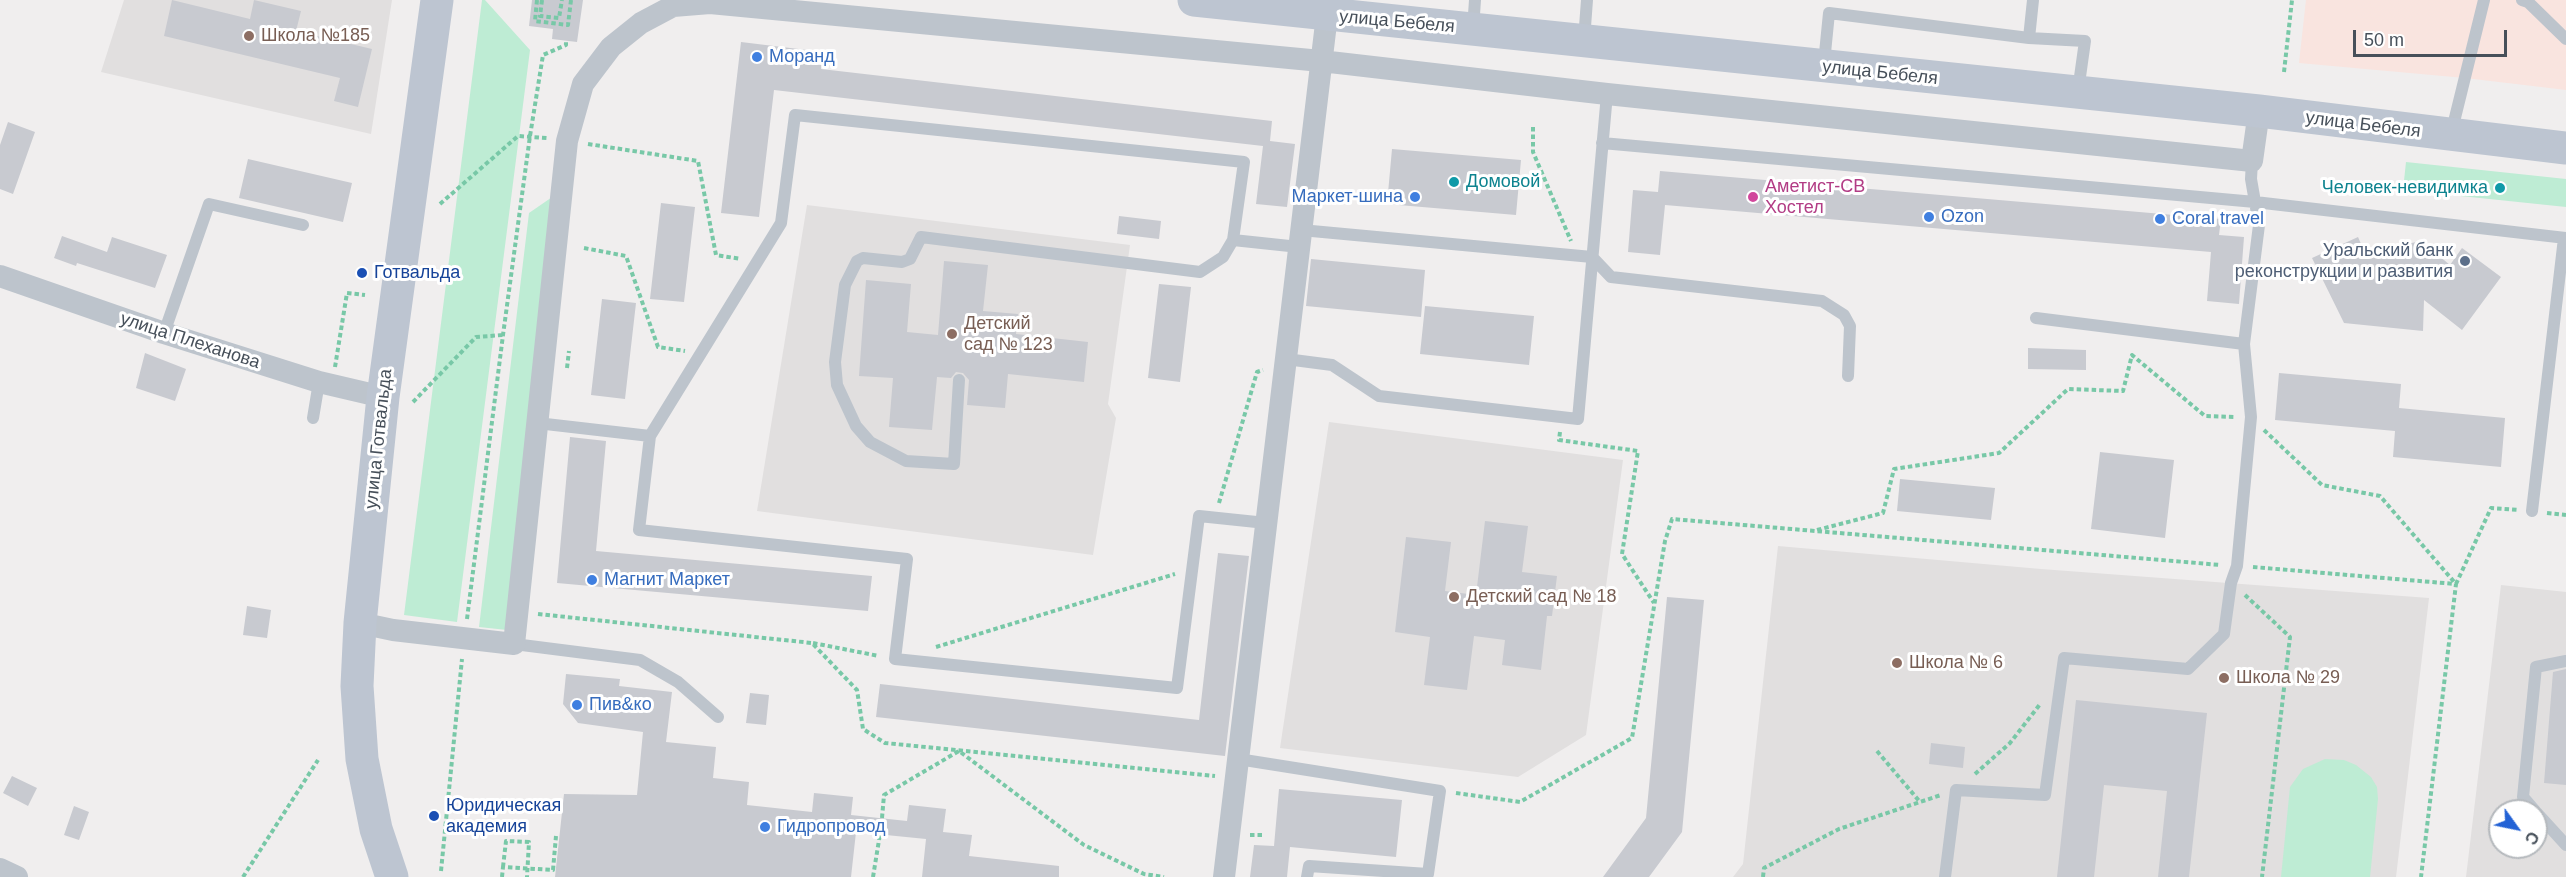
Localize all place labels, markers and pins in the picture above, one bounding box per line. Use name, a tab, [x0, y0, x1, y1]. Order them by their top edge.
place label: Школа №185	[261, 25, 370, 47]
marker: Школа №185	[242, 29, 256, 43]
place label: Моранд	[769, 46, 835, 68]
marker: Моранд	[750, 50, 764, 64]
place label: Домовой	[1466, 171, 1540, 193]
marker: Домовой	[1447, 175, 1461, 189]
place label: Аметист-СВ Хостел	[1765, 176, 1865, 219]
place label: Человек-невидимка	[2322, 177, 2488, 199]
marker: Человек-невидимка	[2493, 181, 2507, 195]
place label: Маркет-шина	[1292, 186, 1403, 208]
marker: Маркет-шина	[1408, 190, 1422, 204]
marker: Аметист-СВ Хостел	[1746, 190, 1760, 204]
place label: Ozon	[1941, 206, 1984, 228]
place label: Coral travel	[2172, 208, 2264, 230]
marker: Ozon	[1922, 210, 1936, 224]
marker: Coral travel	[2153, 212, 2167, 226]
place label: Уральский банк реконструкции и развития	[2235, 240, 2453, 282]
marker: Уральский банк реконструкции и развития	[2458, 254, 2472, 268]
place label: Готвальда	[374, 262, 460, 284]
marker: Готвальда	[355, 266, 369, 280]
place label: Детский сад № 123	[964, 313, 1053, 356]
marker: Детский сад № 123	[945, 327, 959, 341]
place label: Магнит Маркет	[604, 569, 730, 591]
marker: Магнит Маркет	[585, 573, 599, 587]
place label: Детский сад № 18	[1466, 586, 1616, 608]
marker: Детский сад № 18	[1447, 590, 1461, 604]
place label: Школа № 6	[1909, 652, 2003, 674]
marker: Школа № 6	[1890, 656, 1904, 670]
place label: Школа № 29	[2236, 667, 2340, 689]
marker: Школа № 29	[2217, 671, 2231, 685]
place label: Пив&ко	[589, 694, 652, 716]
marker: Пив&ко	[570, 698, 584, 712]
place label: Юридическая академия	[446, 795, 561, 838]
marker: Юридическая академия	[427, 809, 441, 823]
place label: Гидропровод	[777, 816, 886, 838]
marker: Гидропровод	[758, 820, 772, 834]

